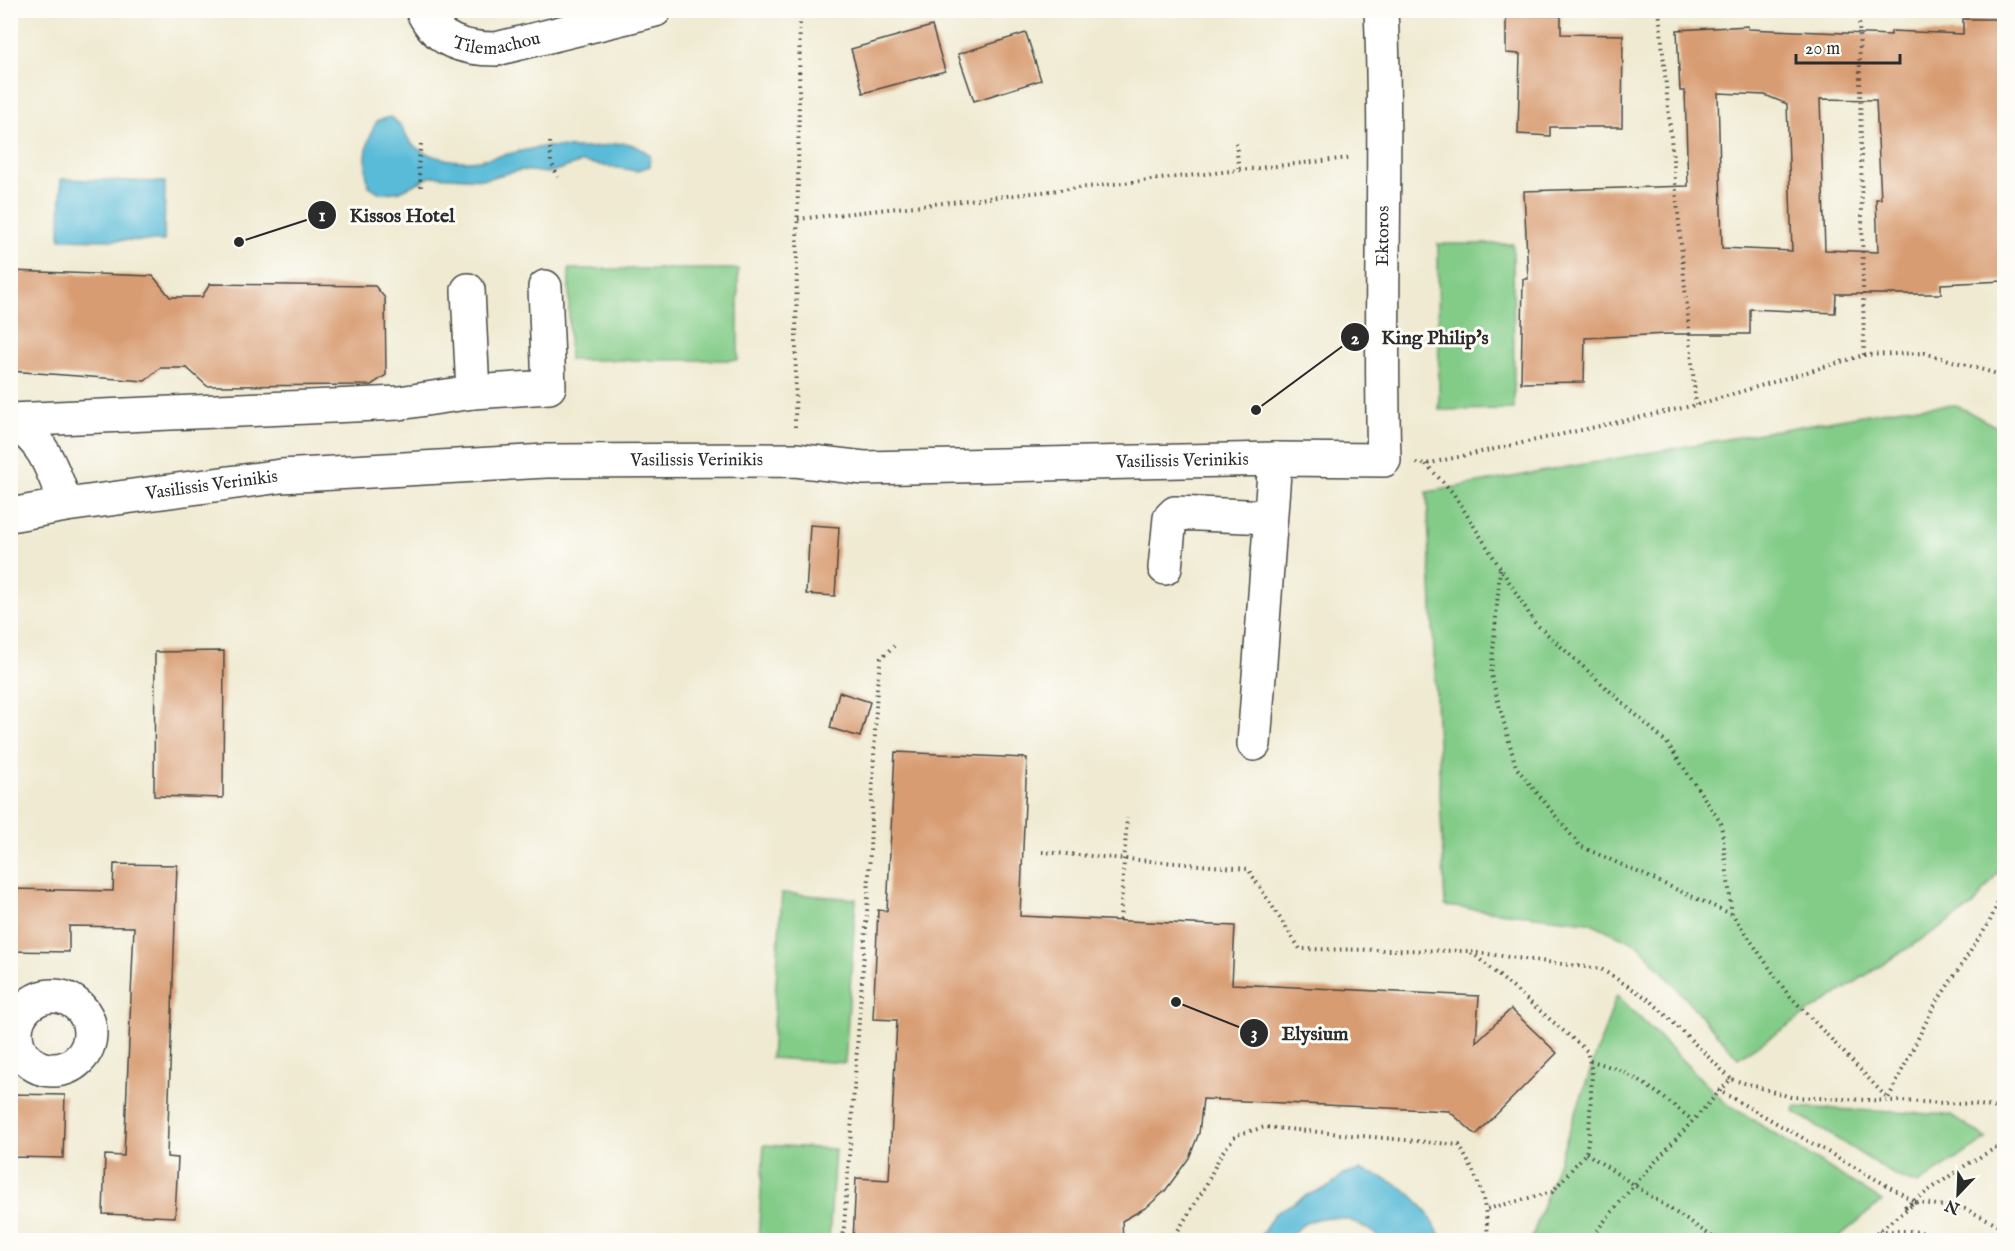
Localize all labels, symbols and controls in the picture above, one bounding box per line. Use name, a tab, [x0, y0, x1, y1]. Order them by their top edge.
street label: Tilemachou	[449, 27, 543, 61]
scale bar	[1796, 27, 1900, 65]
text: 20 m	[1805, 38, 1840, 61]
callout: Kissos Hotel	[307, 196, 467, 234]
text: Kissos Hotel	[349, 204, 455, 229]
text: 1	[319, 205, 326, 228]
street label: Ektoros	[1371, 205, 1395, 266]
callout: King Philip's	[1340, 318, 1501, 356]
text: King Philip's	[1381, 326, 1489, 351]
text: 2	[1351, 328, 1360, 351]
street label: Vasilissis Verinikis	[1115, 448, 1249, 474]
street label: Vasilissis Verinikis	[629, 449, 763, 472]
street label: Vasilissis Verinikis	[143, 465, 279, 506]
callout: Elysium	[1239, 1014, 1360, 1052]
text: Elysium	[1281, 1022, 1349, 1047]
text: 3	[1251, 1023, 1257, 1046]
north arrow	[1928, 1164, 1988, 1224]
text: N	[1942, 1194, 1964, 1218]

